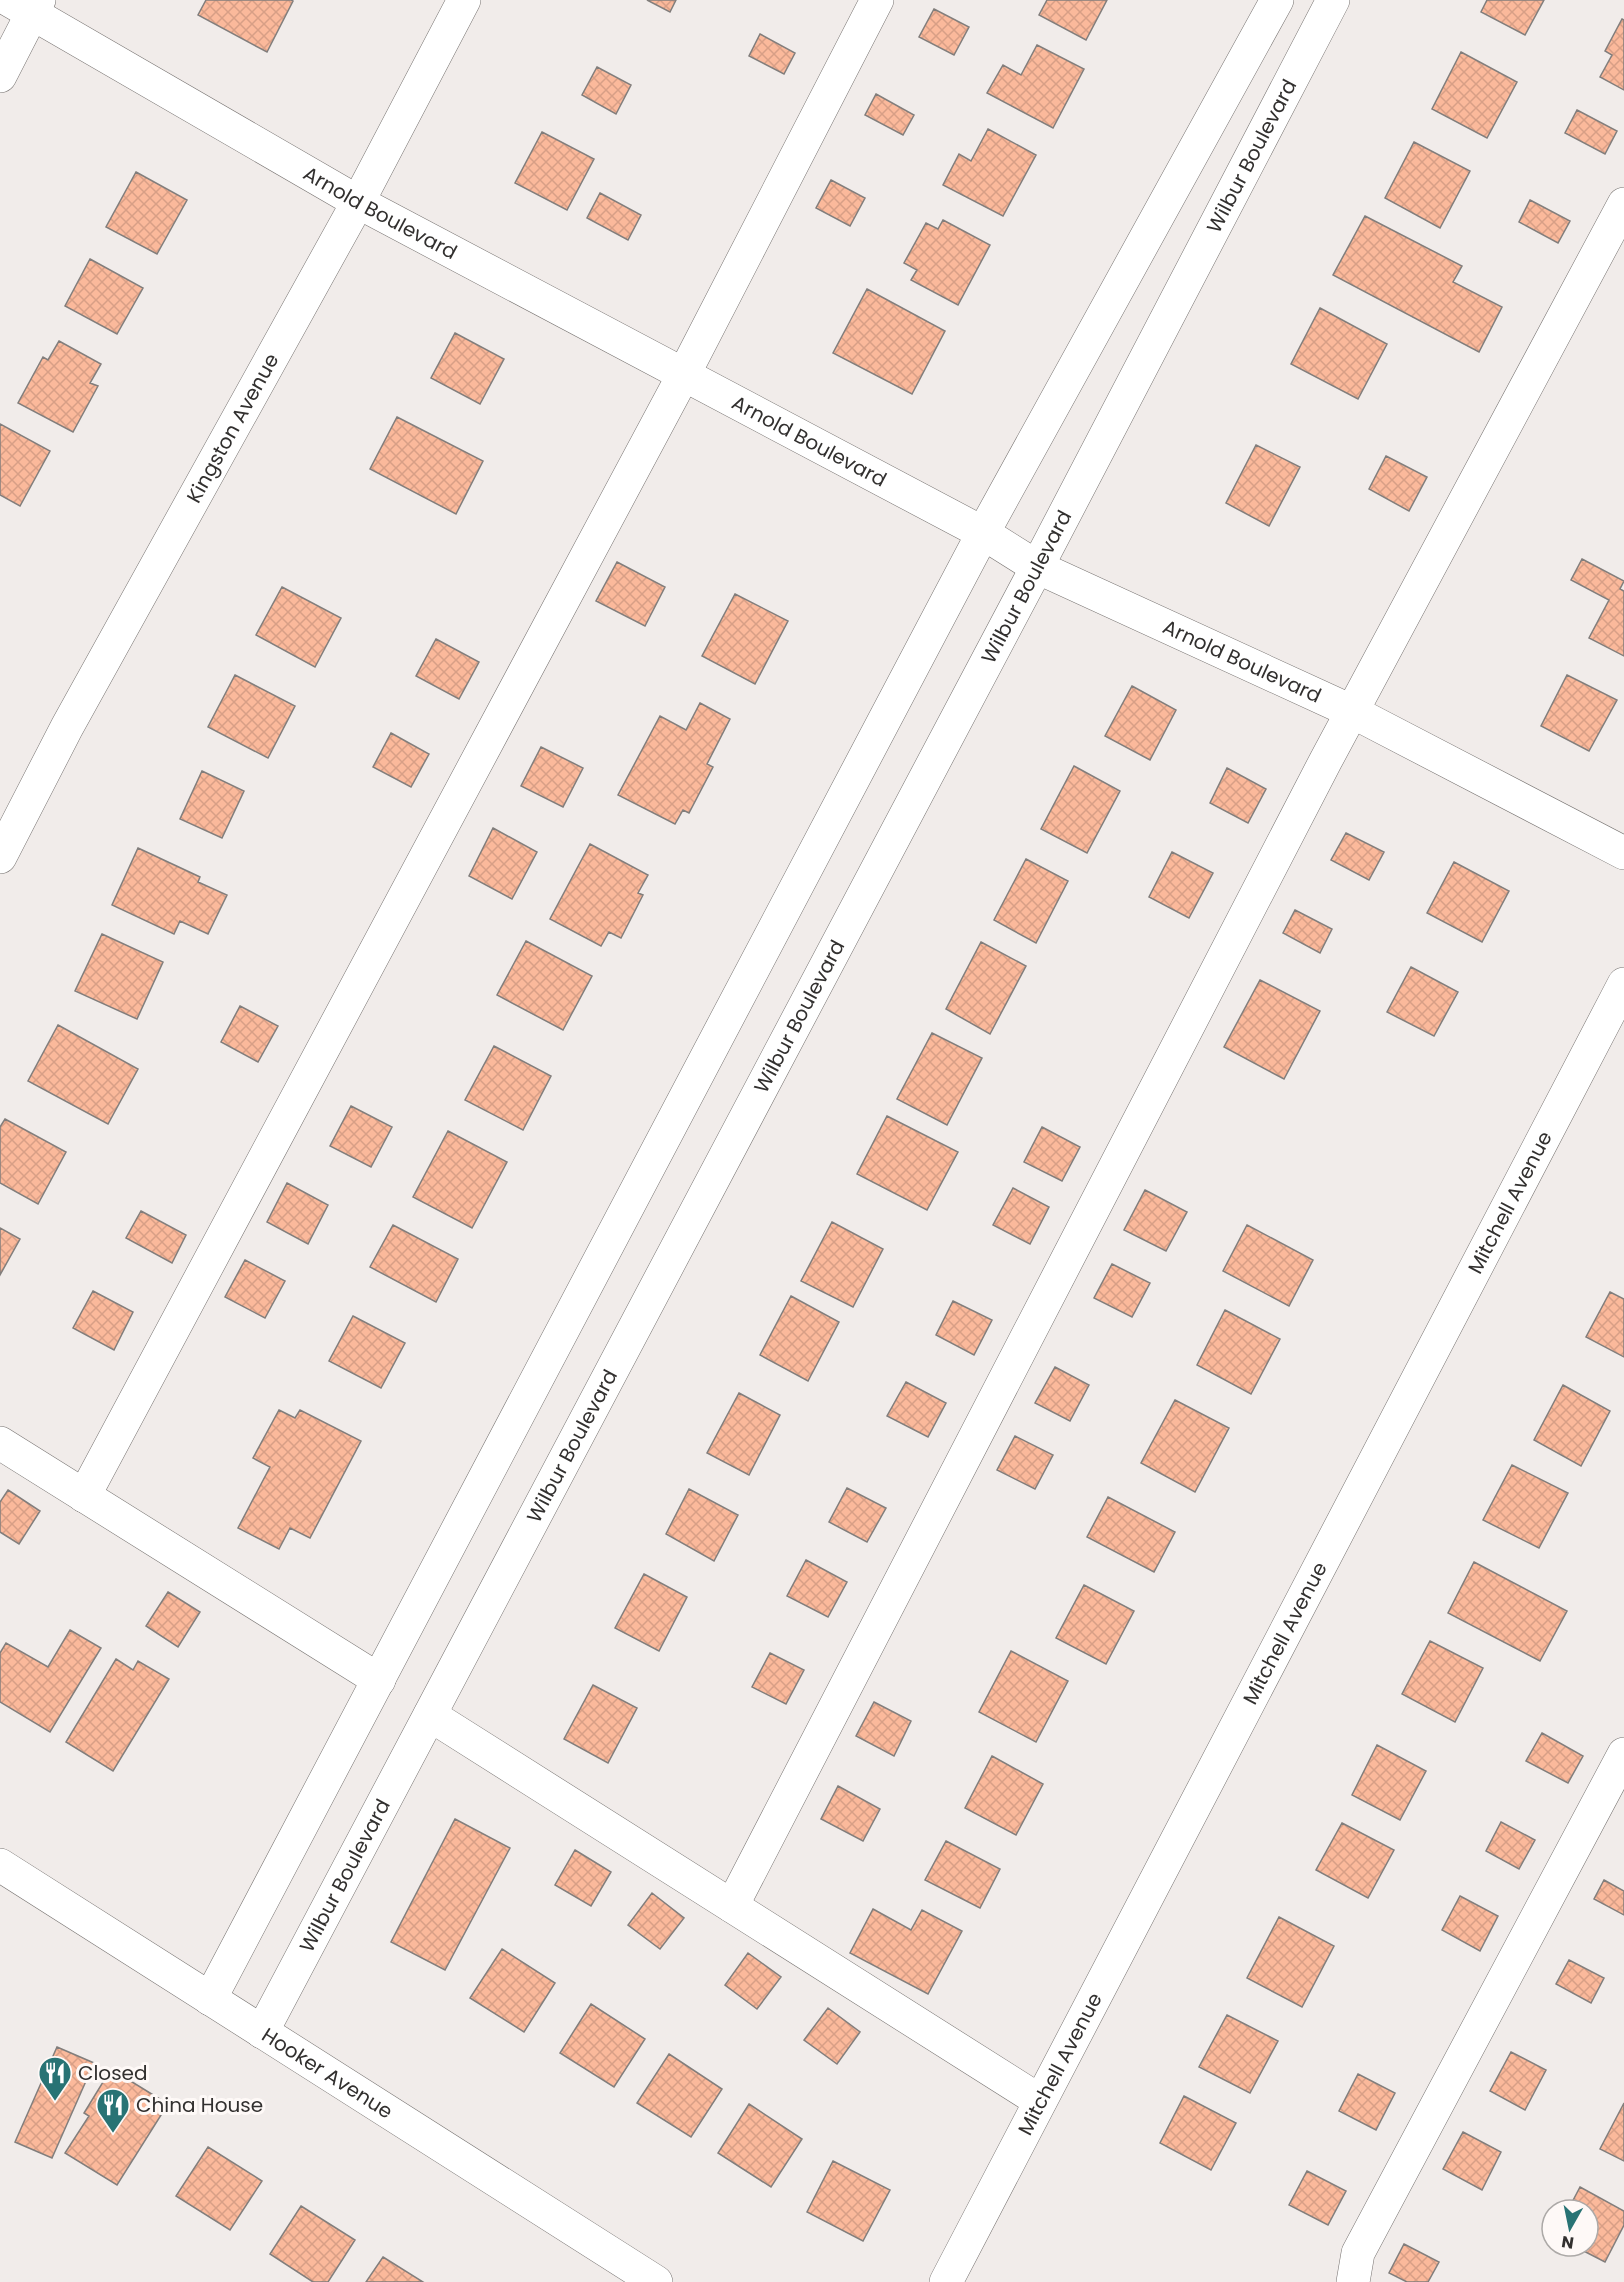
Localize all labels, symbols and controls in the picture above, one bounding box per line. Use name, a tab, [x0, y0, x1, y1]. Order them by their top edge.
street label: Wilbur Boulevard	[1200, 74, 1303, 238]
street label: Arnold Boulevard	[298, 159, 462, 266]
street label: Kingston Avenue	[180, 348, 285, 508]
street label: Arnold Boulevard	[727, 389, 892, 494]
street label: Wilbur Boulevard	[975, 505, 1078, 668]
street label: Arnold Boulevard	[1158, 613, 1326, 710]
street label: Wilbur Boulevard	[747, 935, 851, 1098]
street label: Mitchell Avenue	[1461, 1126, 1559, 1279]
street label: Wilbur Boulevard	[520, 1364, 624, 1527]
street label: Mitchell Avenue	[1236, 1557, 1334, 1709]
street label: Wilbur Boulevard	[293, 1794, 397, 1957]
street label: Mitchell Avenue	[1011, 1988, 1109, 2140]
street label: Hooker Avenue	[257, 2021, 398, 2125]
restaurant icon: Closed	[37, 2055, 73, 2102]
place label: Closed	[78, 2059, 148, 2087]
restaurant icon: China House	[95, 2087, 131, 2134]
place label: China House	[136, 2091, 263, 2119]
north arrow	[1540, 2198, 1600, 2258]
text: N	[1560, 2230, 1575, 2255]

